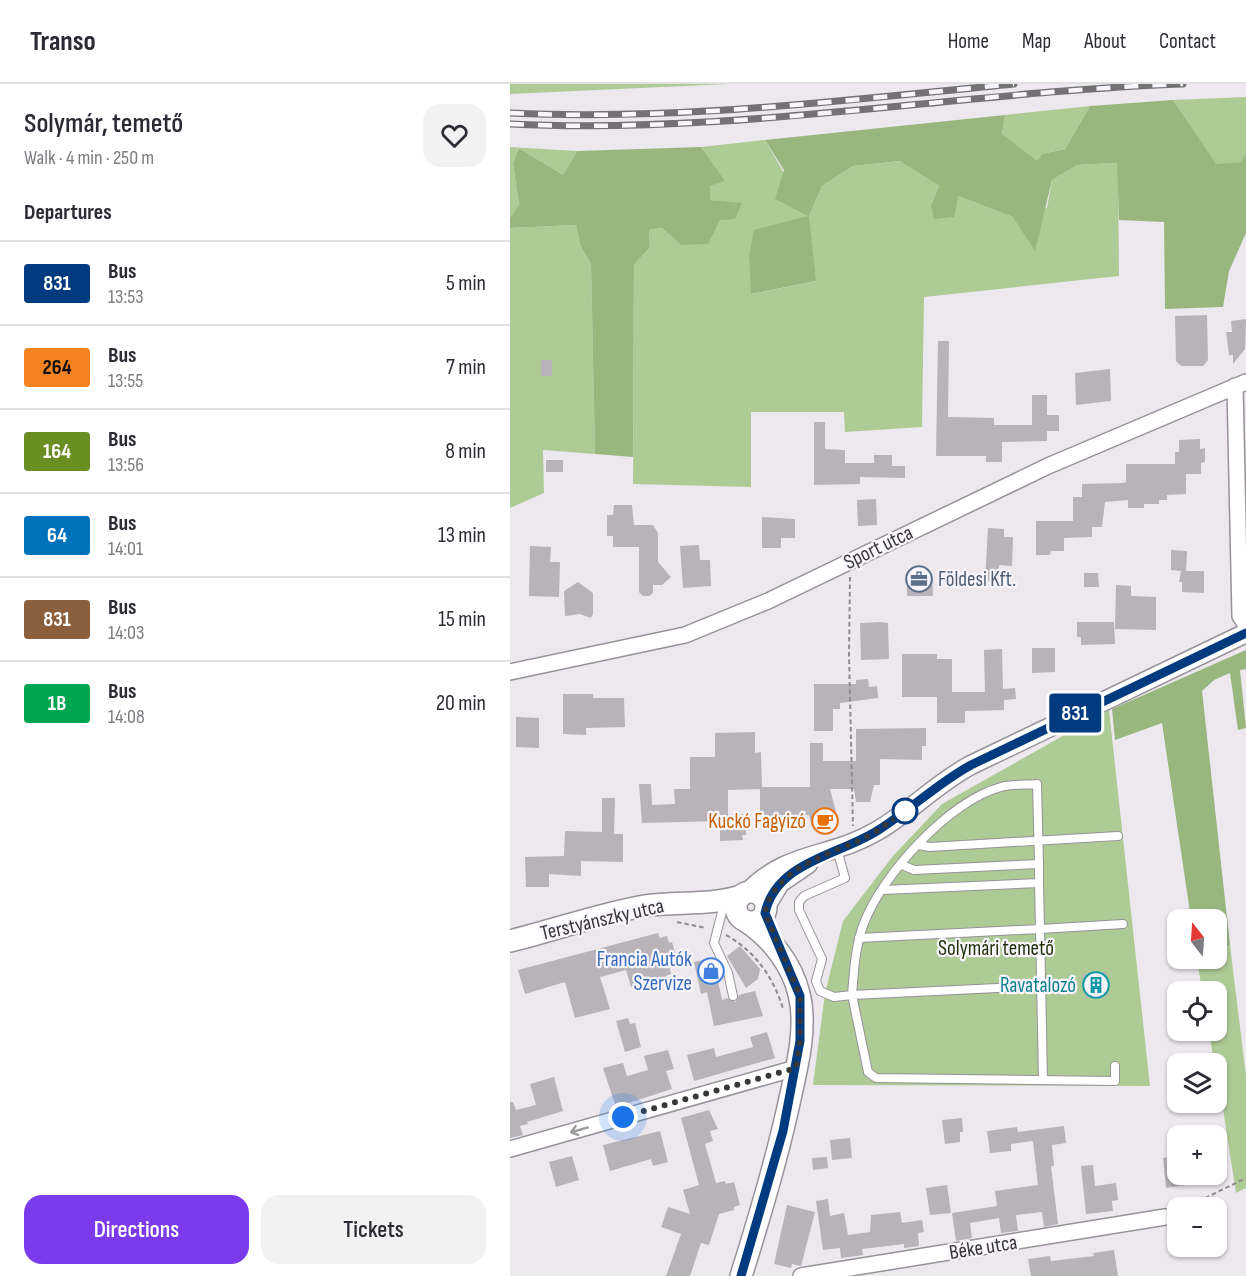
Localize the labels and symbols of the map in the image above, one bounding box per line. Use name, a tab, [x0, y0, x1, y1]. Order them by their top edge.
street label: Sport utca	[840, 520, 917, 575]
office icon: Földesi Kft.	[904, 564, 934, 594]
place label: Földesi Kft.	[938, 567, 1016, 592]
line badge: 831	[1040, 694, 1110, 732]
unlabelled marker	[892, 798, 918, 824]
cafe icon: Kuckó Fagyizó	[810, 806, 840, 836]
place label: Kuckó Fagyizó	[708, 809, 806, 834]
street label: Terstyánszky utca	[538, 893, 666, 946]
north arrow	[1167, 909, 1227, 969]
park label: Solymári temető	[938, 936, 1054, 961]
place label: Francia Autók Szervize	[597, 947, 692, 996]
shop icon: Francia Autók Szervize	[696, 956, 726, 986]
building icon: Ravatalozó	[1081, 970, 1111, 1000]
place label: Ravatalozó	[1000, 973, 1076, 998]
your location	[608, 1102, 638, 1132]
one-way arrow	[569, 1125, 588, 1136]
street label: Béke utca	[947, 1230, 1019, 1265]

